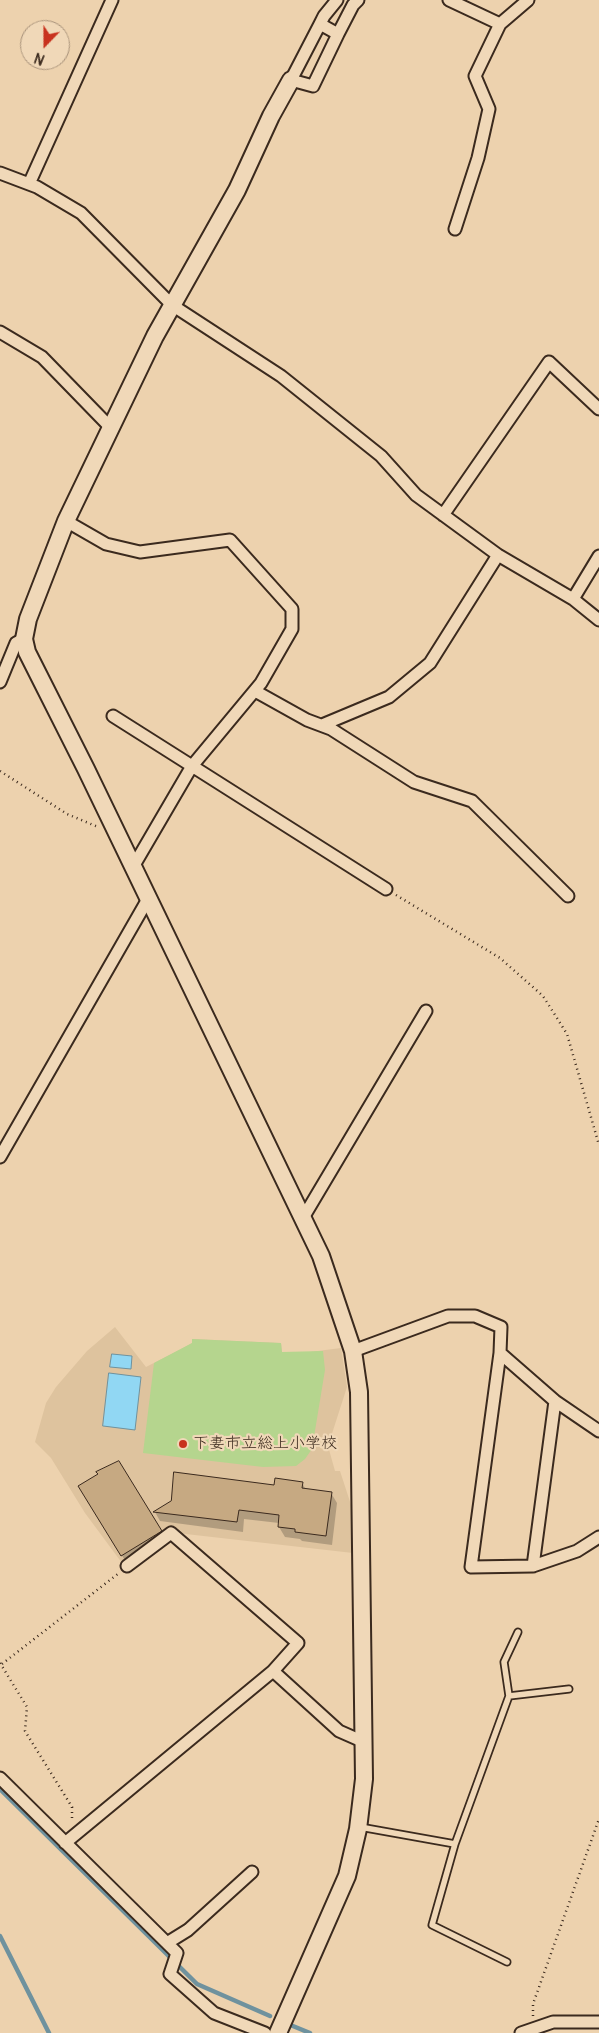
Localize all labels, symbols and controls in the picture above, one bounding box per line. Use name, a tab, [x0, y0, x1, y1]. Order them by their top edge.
north arrow	[20, 20, 70, 70]
text: N	[32, 49, 47, 68]
place label: 下妻市立総上小学校	[193, 1434, 337, 1454]
marker: 下妻市立総上小学校	[177, 1438, 189, 1450]

